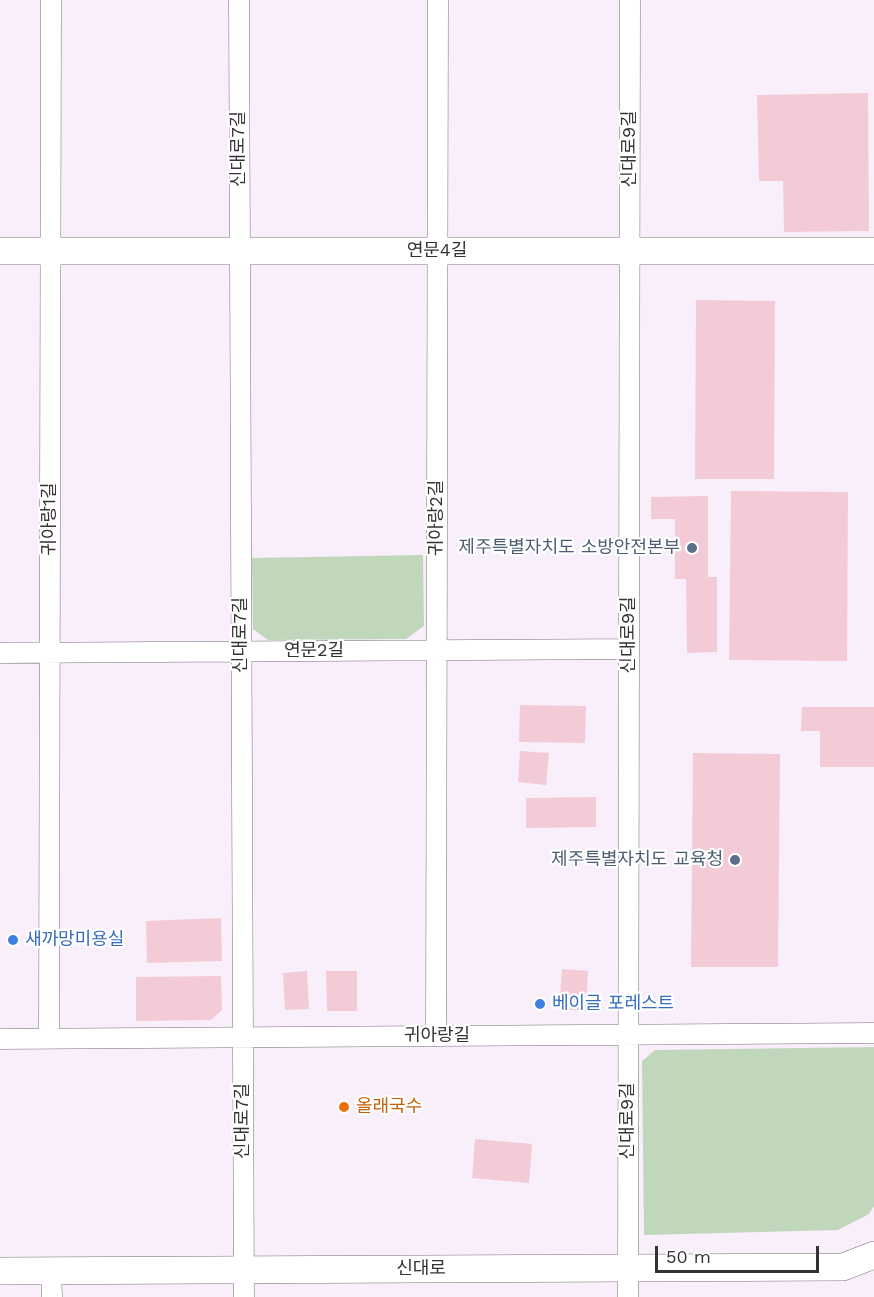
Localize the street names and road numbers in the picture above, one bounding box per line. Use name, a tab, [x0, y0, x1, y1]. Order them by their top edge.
street label: 신대로9길	[619, 110, 641, 188]
street label: 신대로7길	[228, 111, 250, 187]
street label: 연문4길	[407, 240, 467, 262]
street label: 귀아랑2길	[426, 480, 448, 556]
street label: 귀아랑1길	[39, 482, 61, 556]
street label: 신대로9길	[618, 596, 640, 674]
street label: 신대로7길	[230, 597, 252, 673]
street label: 연문2길	[284, 640, 344, 662]
street label: 귀아랑길	[404, 1025, 470, 1047]
street label: 신대로9길	[617, 1082, 639, 1160]
street label: 신대로7길	[232, 1083, 254, 1159]
street label: 신대로	[396, 1258, 446, 1280]

